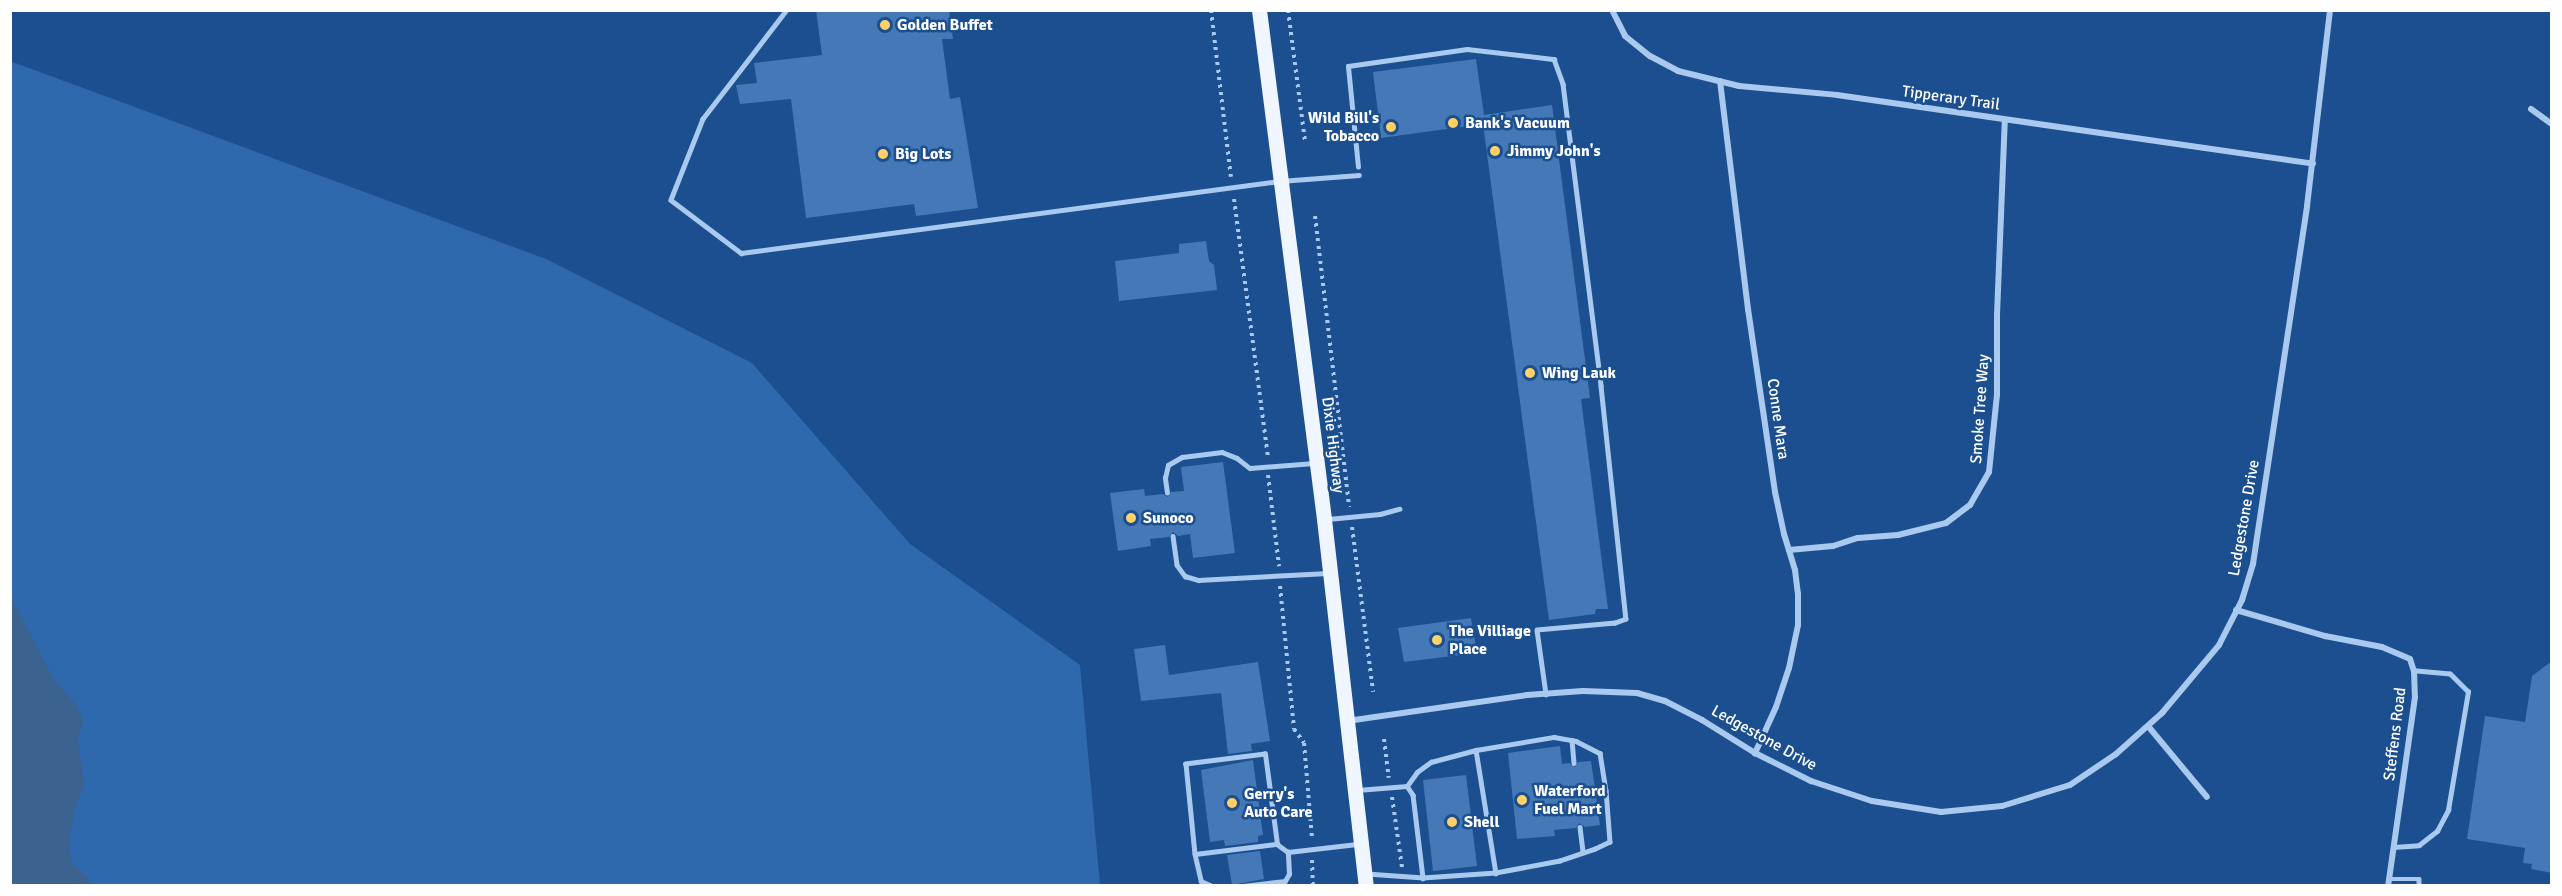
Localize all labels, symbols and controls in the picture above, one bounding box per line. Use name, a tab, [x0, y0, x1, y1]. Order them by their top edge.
place label: Golden Buffet	[897, 15, 993, 35]
marker: Golden Buffet	[878, 18, 892, 32]
street label: Tipperary Trail	[1901, 82, 2001, 114]
place label: Wild Bill's Tobacco	[1308, 108, 1379, 146]
place label: Bank's Vacuum	[1465, 113, 1570, 133]
marker: Bank's Vacuum	[1446, 116, 1460, 130]
marker: Wild Bill's Tobacco	[1384, 120, 1398, 134]
place label: Jimmy John's	[1507, 141, 1601, 161]
place label: Big Lots	[895, 144, 951, 164]
marker: Jimmy John's	[1488, 144, 1502, 158]
marker: Big Lots	[876, 147, 890, 161]
street label: Smoke Tree Way	[1967, 354, 1993, 464]
place label: Wing Lauk	[1542, 363, 1616, 383]
marker: Wing Lauk	[1523, 366, 1537, 380]
street label: Conne Mara	[1763, 377, 1793, 461]
street label: Dixie Highway	[1318, 396, 1348, 494]
street label: Ledgestone Drive	[2224, 458, 2264, 578]
place label: Sunoco	[1143, 508, 1194, 528]
marker: Sunoco	[1124, 511, 1138, 525]
place label: The Villiage Place	[1449, 621, 1531, 659]
marker: The Villiage Place	[1430, 633, 1444, 647]
street label: Steffens Road	[2380, 686, 2410, 782]
street label: Ledgestone Drive	[1708, 701, 1820, 775]
place label: Waterford Fuel Mart	[1534, 781, 1606, 819]
place label: Gerry's Auto Care	[1244, 784, 1313, 822]
marker: Waterford Fuel Mart	[1515, 793, 1529, 807]
marker: Gerry's Auto Care	[1225, 796, 1239, 810]
place label: Shell	[1464, 812, 1499, 832]
marker: Shell	[1445, 815, 1459, 829]

